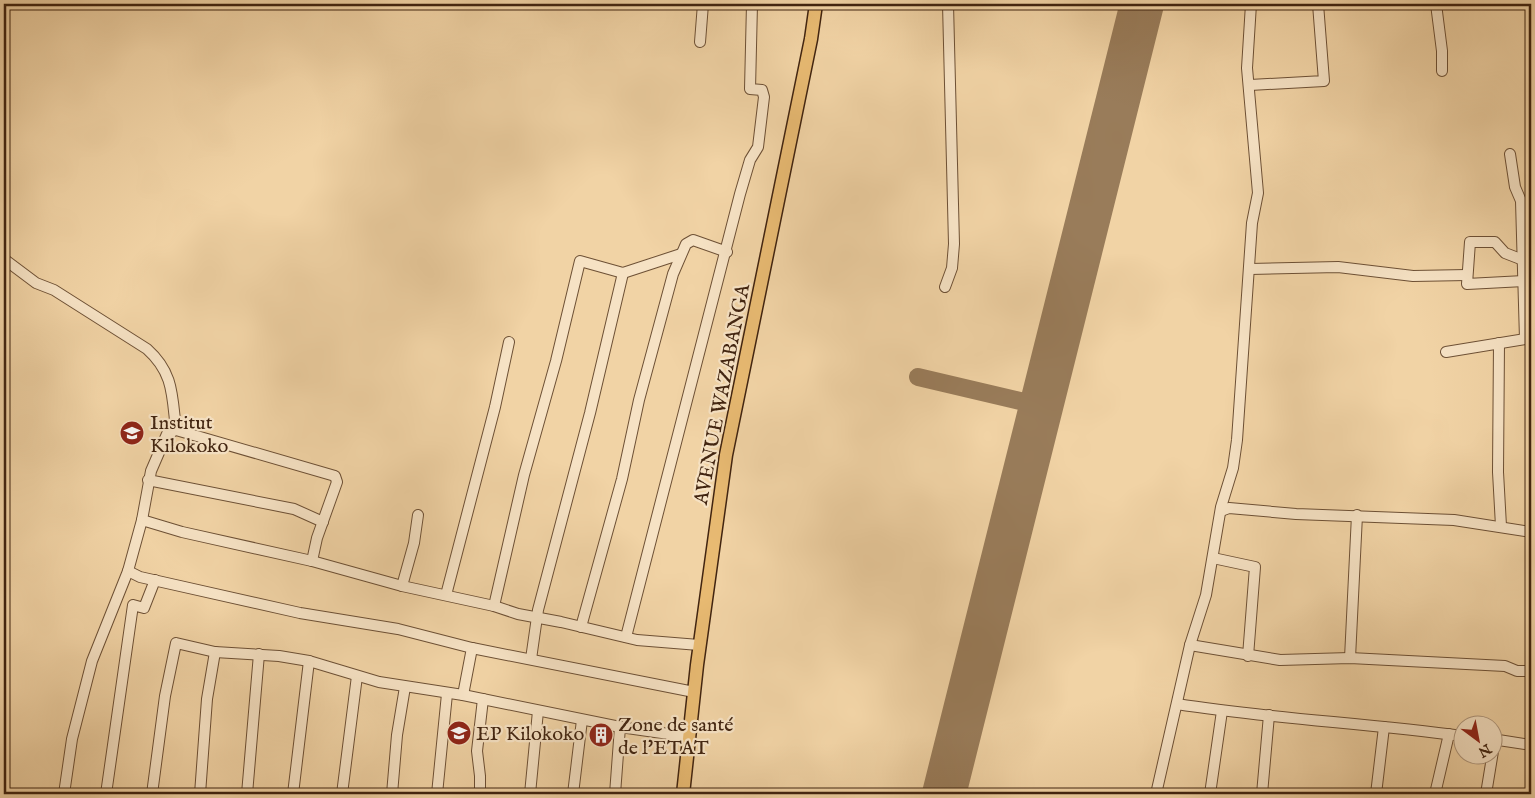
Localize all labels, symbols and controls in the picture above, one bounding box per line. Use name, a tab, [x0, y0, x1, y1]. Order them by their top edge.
street label: AVENUE WAZABANGA	[689, 281, 756, 508]
place label: Institut Kilokoko	[150, 411, 229, 459]
school or university icon: Institut Kilokoko	[119, 420, 145, 446]
place label: Zone de santé de l'ETAT	[618, 713, 733, 761]
north arrow	[1452, 716, 1502, 766]
school or university icon: EP Kilokoko	[446, 720, 472, 746]
place label: EP Kilokoko	[476, 722, 584, 747]
building icon: Zone de santé de l'ETAT	[588, 722, 614, 748]
text: N	[1474, 739, 1495, 761]

